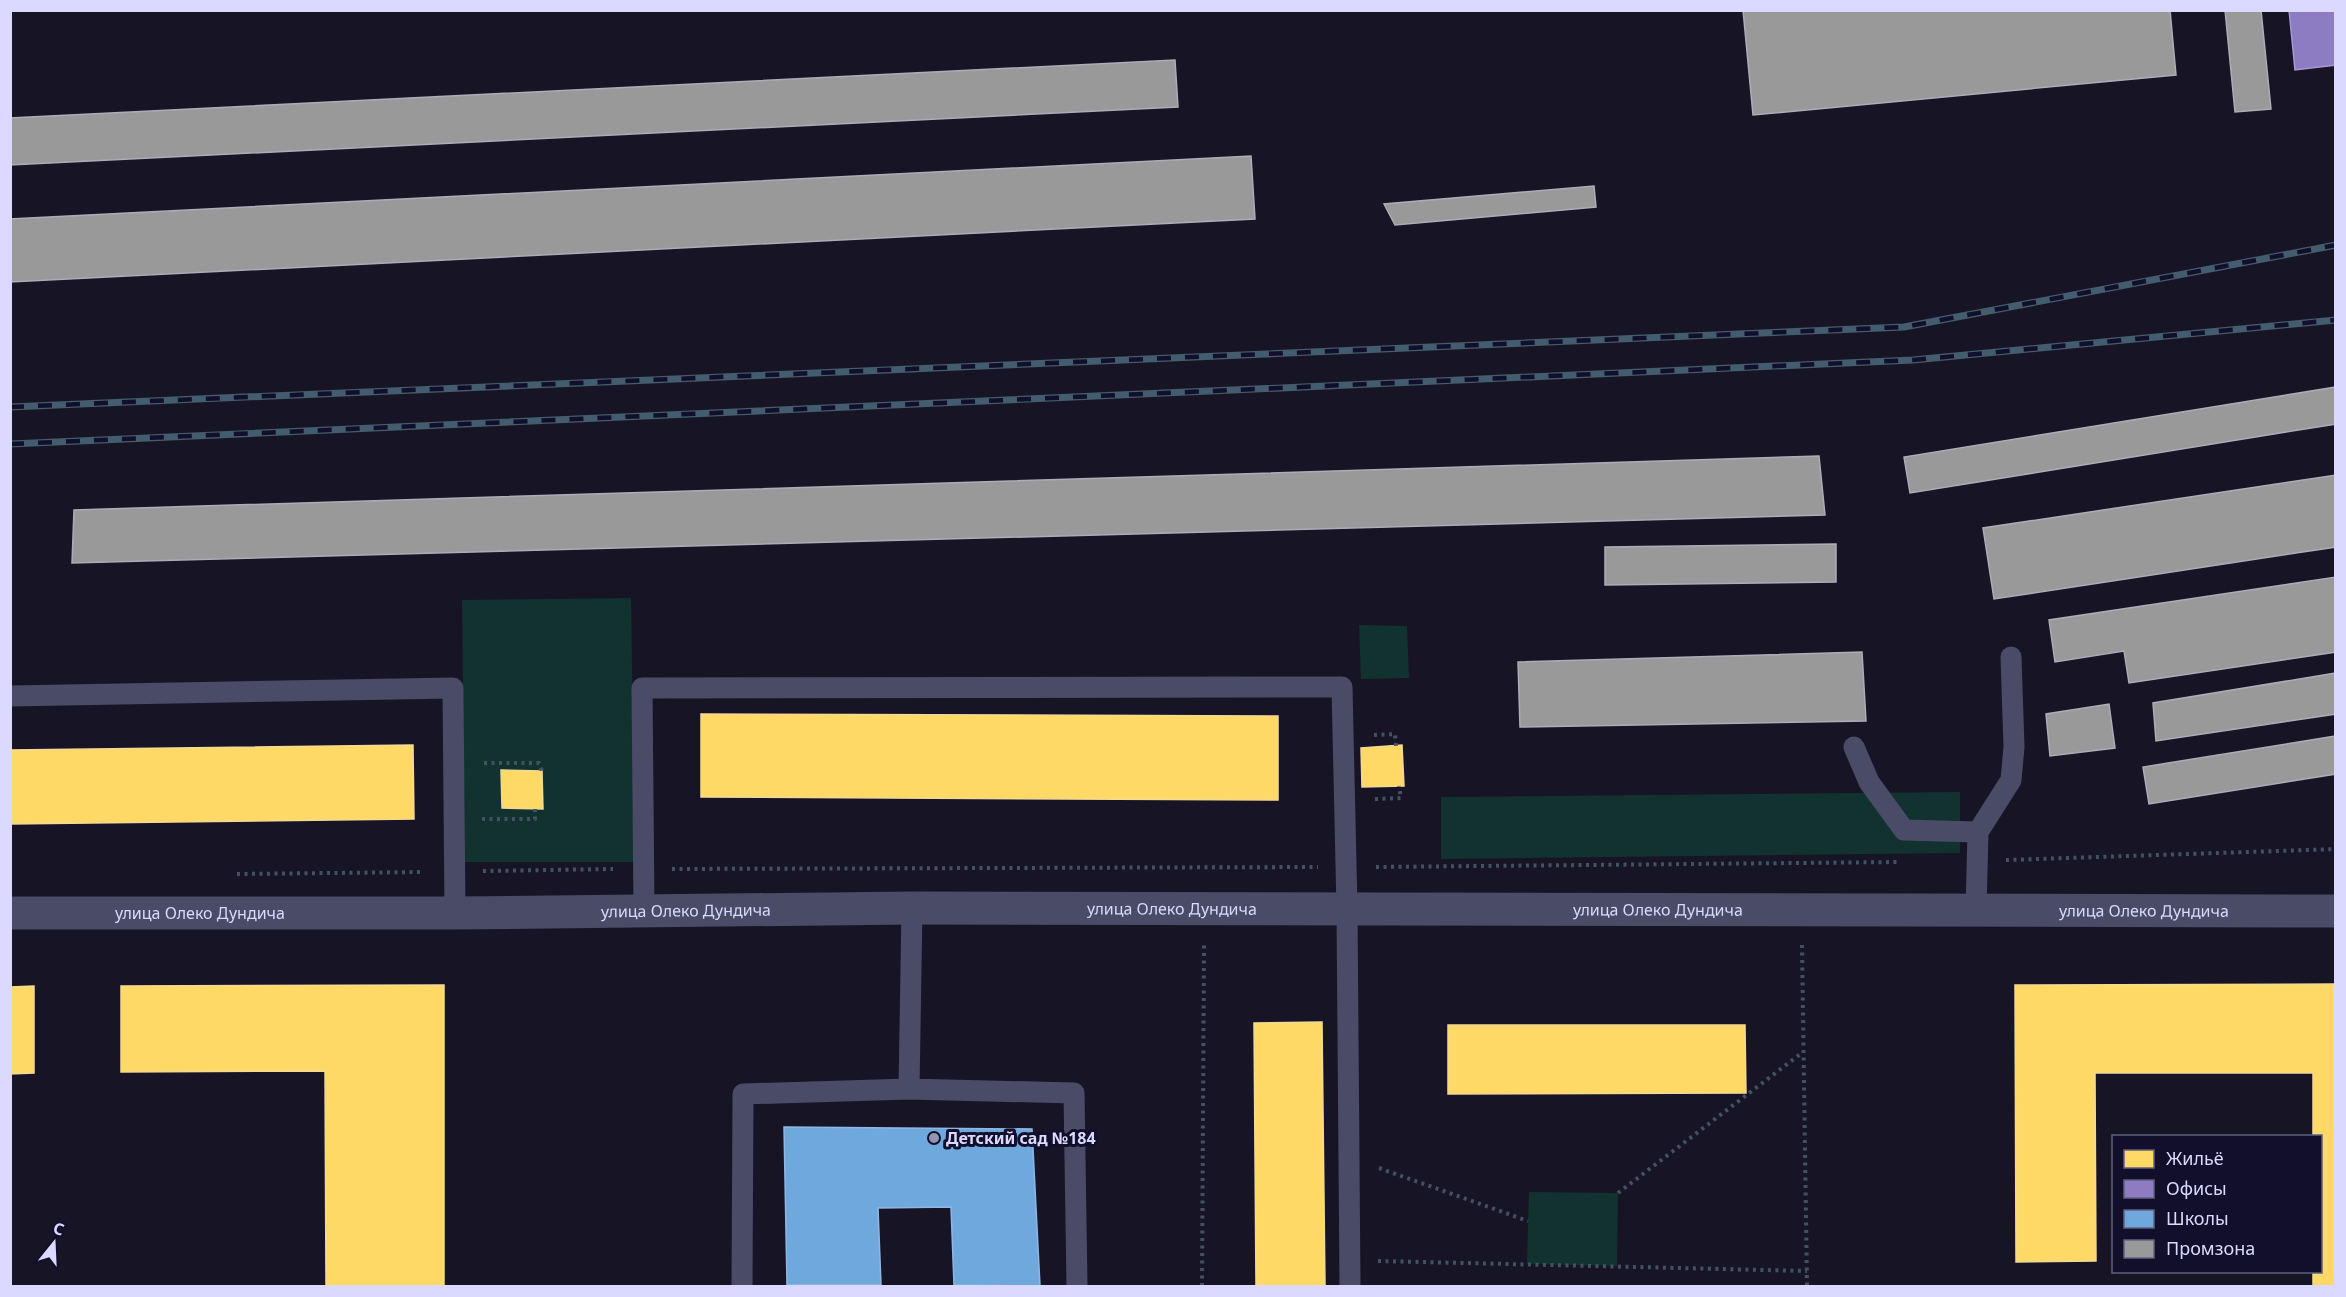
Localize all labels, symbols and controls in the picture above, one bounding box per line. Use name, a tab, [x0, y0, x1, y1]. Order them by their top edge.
street label: улица Олеко Дундича	[1087, 897, 1257, 920]
street label: улица Олеко Дундича	[1573, 898, 1743, 921]
street label: улица Олеко Дундича	[601, 899, 771, 922]
street label: улица Олеко Дундича	[2059, 899, 2229, 922]
street label: улица Олеко Дундича	[115, 902, 285, 924]
place label: Детский сад №184	[946, 1127, 1096, 1149]
marker: Детский сад №184	[927, 1131, 941, 1145]
legend	[2112, 1135, 2322, 1273]
text: Жильё	[2166, 1146, 2224, 1170]
text: Офисы	[2166, 1176, 2227, 1200]
text: Школы	[2166, 1206, 2229, 1230]
north arrow	[24, 1213, 84, 1273]
text: С	[50, 1217, 67, 1241]
text: Промзона	[2166, 1236, 2255, 1260]

